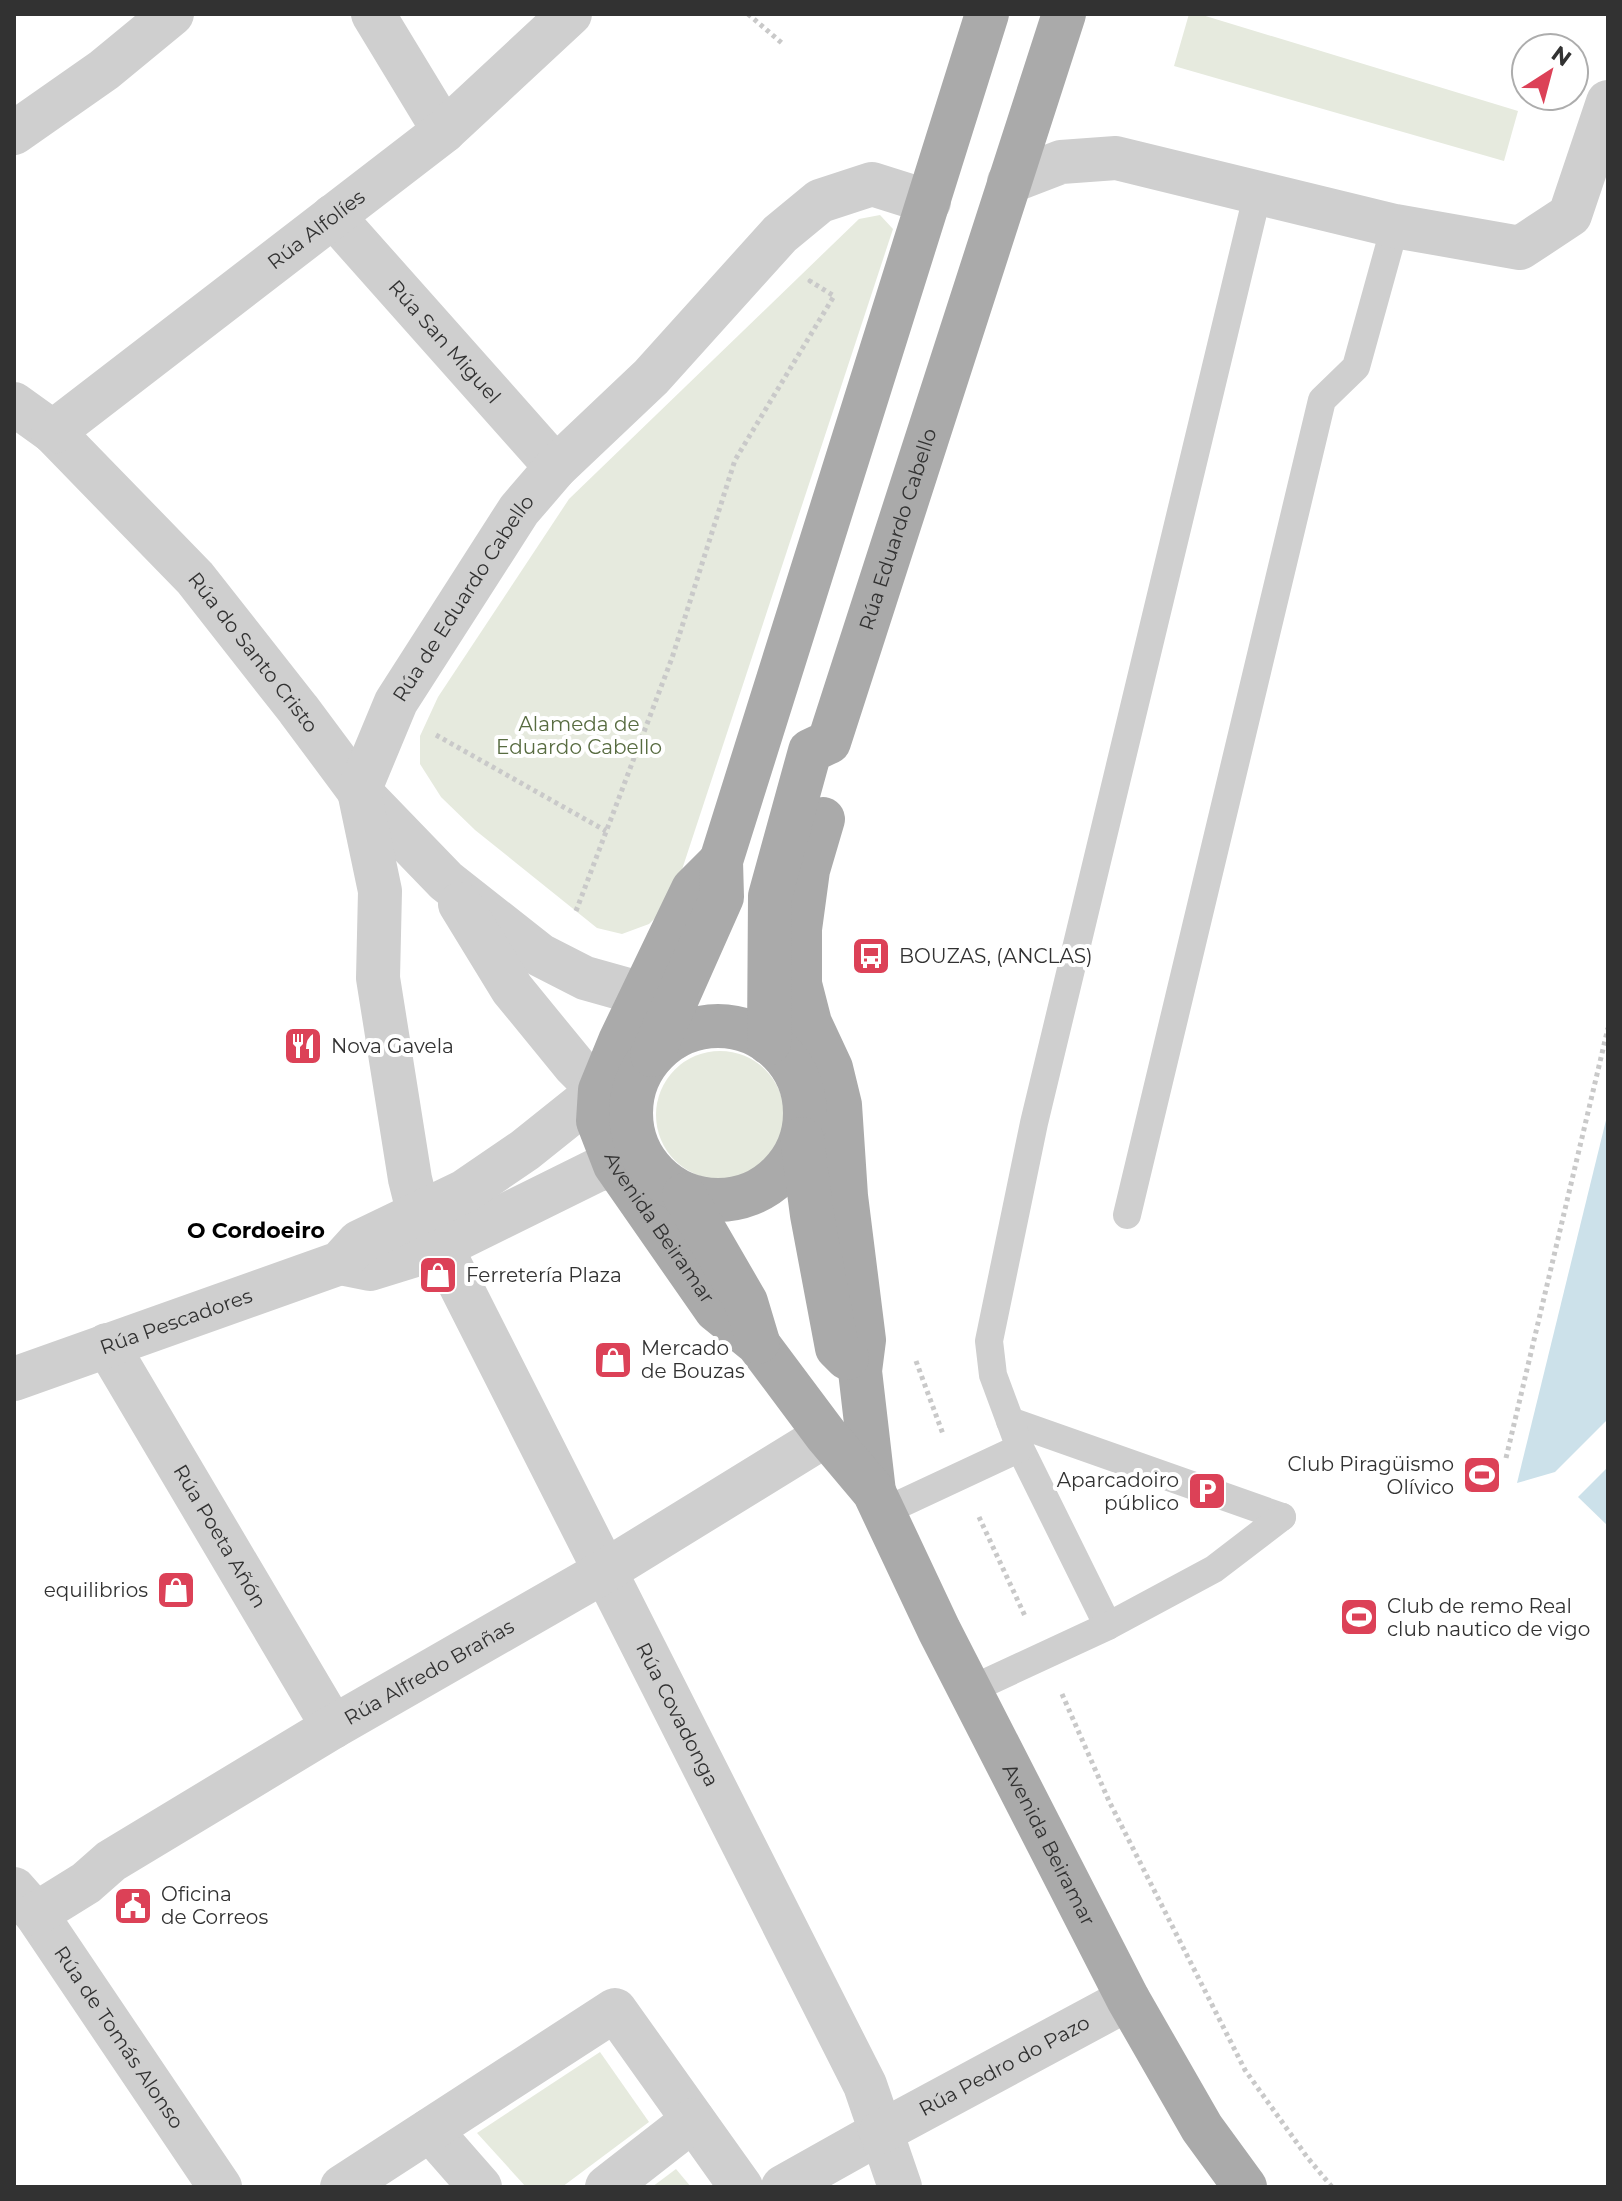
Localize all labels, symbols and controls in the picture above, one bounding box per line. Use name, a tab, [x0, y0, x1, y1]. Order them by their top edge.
north arrow	[1510, 32, 1590, 112]
text: N	[1546, 40, 1577, 72]
street label: Rúa Alfolíes	[263, 184, 370, 275]
street label: Rúa San Miguel	[383, 275, 506, 408]
street label: Rúa Eduardo Cabello	[854, 425, 942, 633]
street label: Rúa de Eduardo Cabello	[387, 490, 539, 706]
street label: Rúa do Santo Cristo	[183, 567, 323, 737]
park label: Alameda de Eduardo Cabello	[496, 712, 662, 759]
bus stop icon: BOUZAS, (ANCLAS)	[850, 935, 892, 977]
place label: BOUZAS, (ANCLAS)	[899, 944, 1093, 968]
restaurant icon: Nova Gavela	[282, 1025, 324, 1067]
place label: Nova Gavela	[331, 1034, 454, 1058]
street label: Avenida Beiramar	[599, 1149, 720, 1308]
district label: O Cordoeiro	[187, 1217, 325, 1244]
shop icon: Ferretería Plaza	[417, 1254, 459, 1296]
place label: Ferretería Plaza	[466, 1263, 622, 1287]
street label: Rúa Pescadores	[97, 1283, 256, 1359]
place label: Mercado de Bouzas	[641, 1336, 745, 1383]
shop icon: Mercado de Bouzas	[592, 1339, 634, 1381]
place label: Club Piragüismo Olívico	[1287, 1452, 1454, 1499]
sports icon: Club Piragüismo Olívico	[1461, 1454, 1503, 1496]
street label: Rúa Poeta Añón	[168, 1460, 272, 1612]
place label: Aparcadoiro público	[1057, 1468, 1179, 1515]
parking icon: Aparcadoiro público	[1186, 1470, 1228, 1512]
shop icon: equilibrios	[155, 1569, 197, 1611]
place label: equilibrios	[44, 1578, 148, 1602]
place label: Club de remo Real club nautico de vigo	[1387, 1594, 1590, 1641]
sports icon: Club de remo Real club nautico de vigo	[1338, 1596, 1380, 1638]
street label: Rúa Alfredo Brañas	[340, 1614, 518, 1730]
street label: Rúa Covadonga	[631, 1638, 724, 1791]
street label: Avenida Beiramar	[998, 1760, 1100, 1930]
place label: Oficina de Correos	[161, 1882, 268, 1929]
public building icon: Oficina de Correos	[112, 1885, 154, 1927]
street label: Rúa de Tomás Alonso	[49, 1941, 189, 2133]
street label: Rúa Pedro do Pazo	[915, 2010, 1094, 2121]

